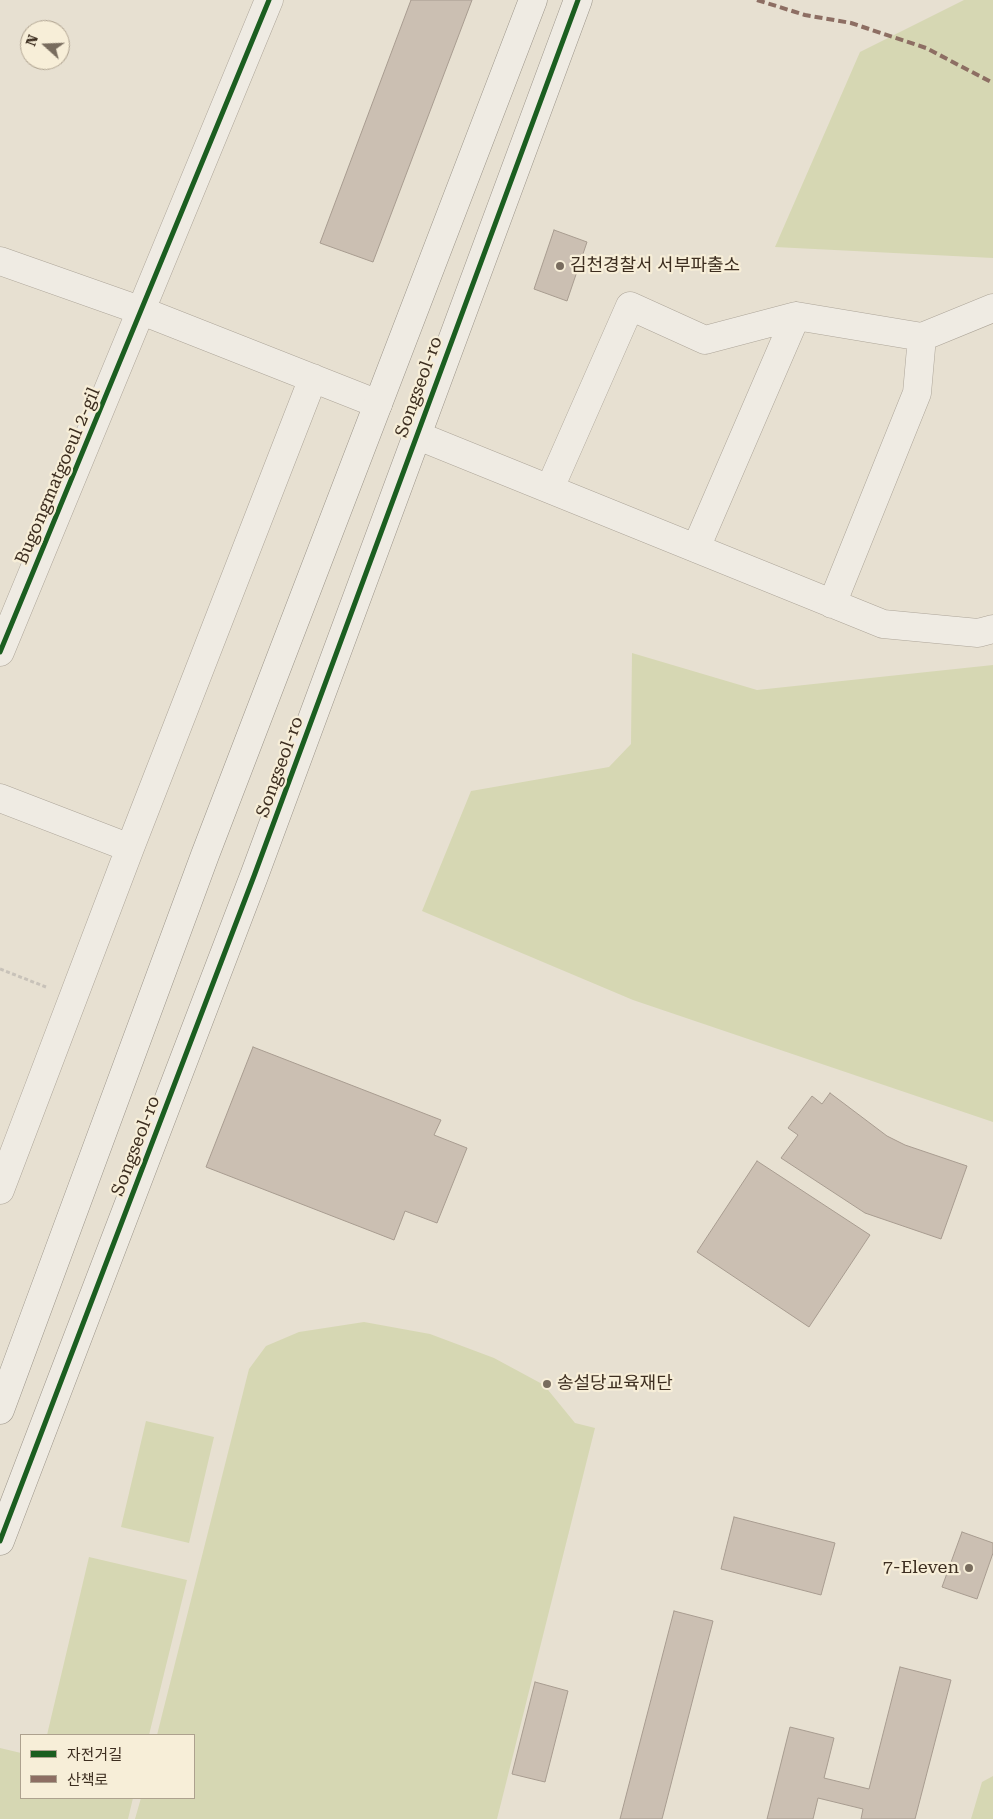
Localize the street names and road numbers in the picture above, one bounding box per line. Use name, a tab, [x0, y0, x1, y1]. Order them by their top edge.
street label: Songseol-ro	[391, 334, 447, 440]
street label: Bugongmatgoeul 2-gil	[11, 384, 105, 568]
street label: Songseol-ro	[252, 714, 308, 820]
street label: Songseol-ro	[107, 1093, 165, 1199]

